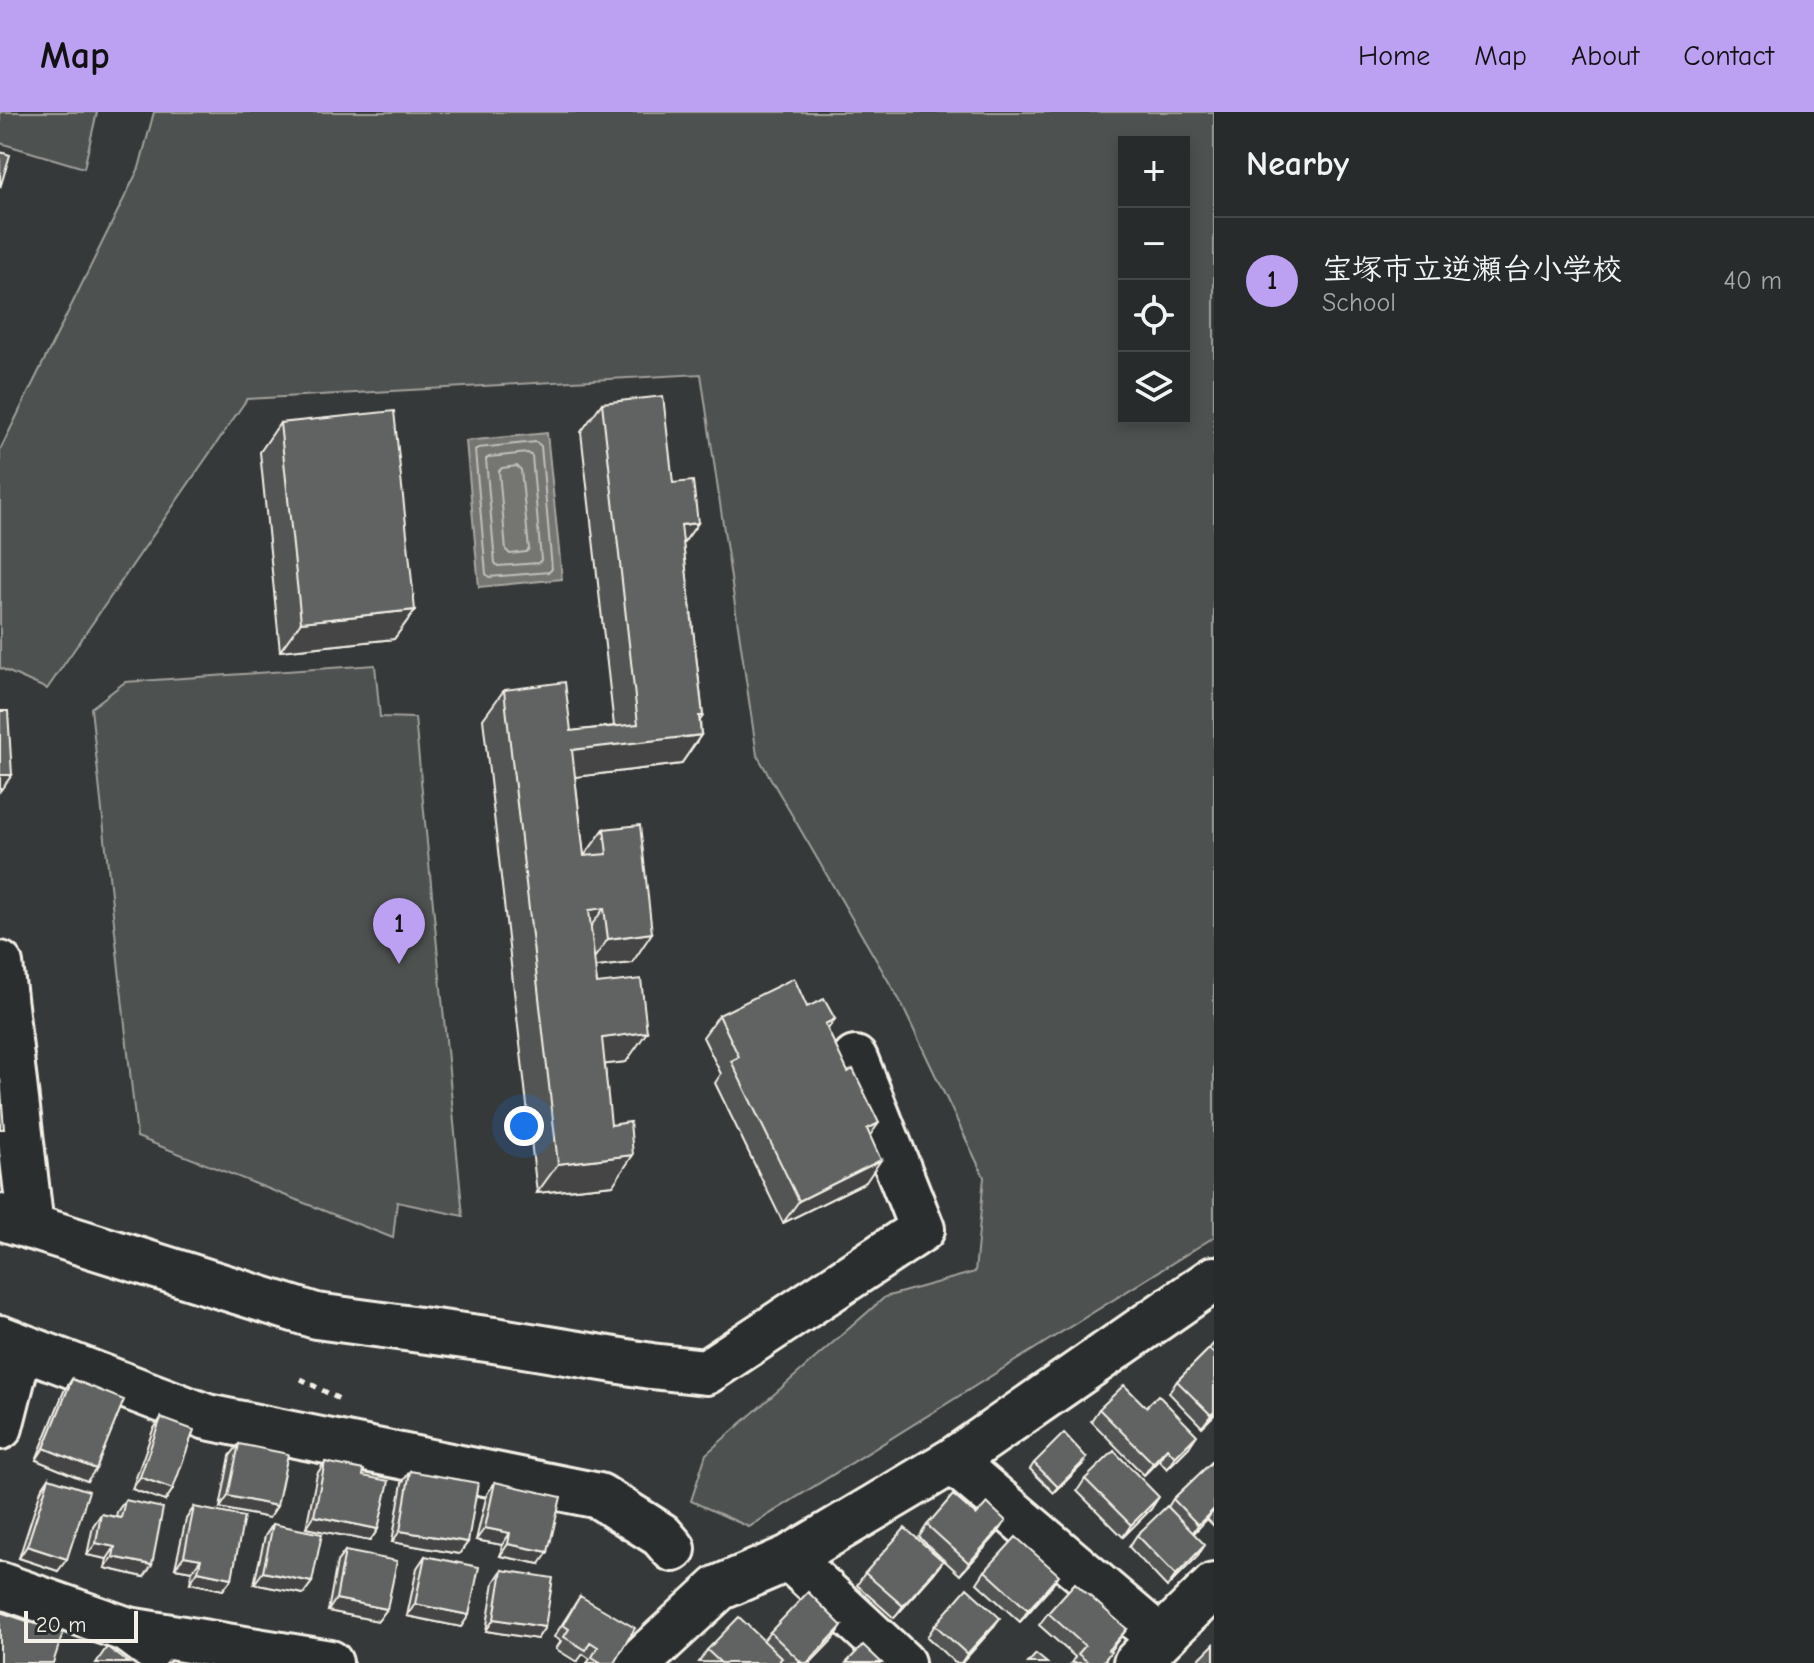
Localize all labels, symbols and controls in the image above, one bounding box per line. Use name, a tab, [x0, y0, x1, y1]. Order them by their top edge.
text: Map	[40, 34, 110, 78]
text: Home	[1358, 40, 1430, 72]
text: Map	[1474, 40, 1527, 72]
text: About	[1571, 40, 1639, 72]
text: Contact	[1683, 40, 1774, 72]
map controls	[1118, 136, 1190, 424]
button: +	[1118, 136, 1190, 208]
text: Nearby	[1246, 144, 1349, 184]
button: −	[1118, 208, 1190, 280]
text: 宝塚市立逆瀬台小学校	[1322, 252, 1622, 287]
text: 1	[1267, 266, 1277, 296]
text: 40 m	[1723, 266, 1782, 296]
button: locate	[1118, 280, 1190, 352]
text: School	[1322, 288, 1396, 318]
button: layers	[1118, 352, 1190, 424]
pin: 1	[373, 898, 425, 964]
your location	[504, 1106, 544, 1146]
scale bar	[24, 1607, 138, 1643]
text: 20 m	[36, 1612, 86, 1638]

